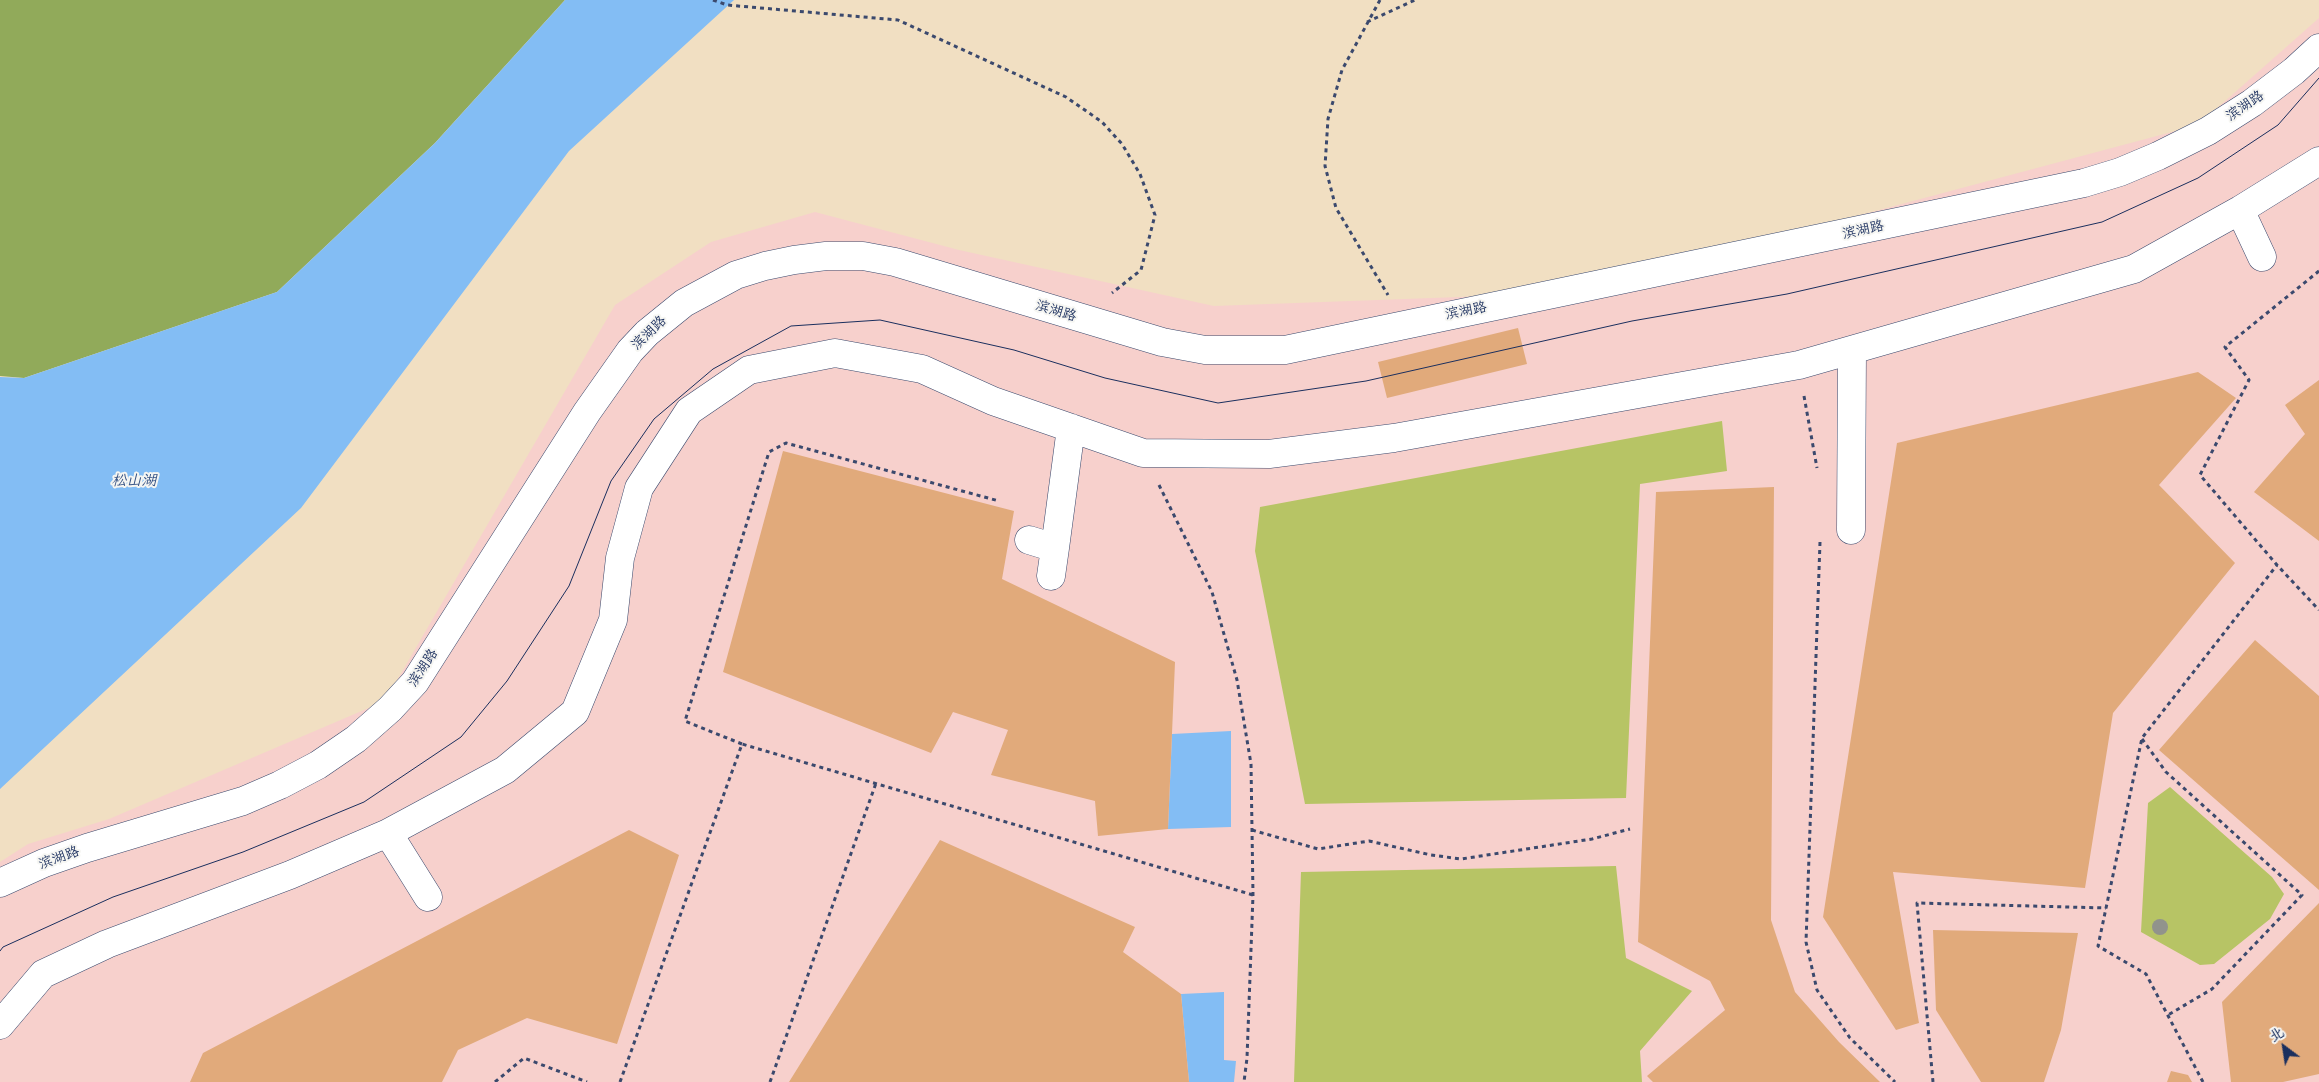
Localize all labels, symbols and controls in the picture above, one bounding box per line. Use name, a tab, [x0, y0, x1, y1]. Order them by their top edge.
street label: 滨湖路	[2223, 87, 2267, 125]
street label: 滨湖路	[1841, 217, 1885, 243]
street label: 滨湖路	[1033, 297, 1079, 325]
street label: 滨湖路	[1444, 299, 1488, 323]
street label: 滨湖路	[628, 312, 670, 354]
water label: 松山湖	[112, 472, 156, 490]
street label: 滨湖路	[404, 646, 442, 690]
street label: 滨湖路	[36, 843, 82, 873]
text: 北	[2265, 1021, 2287, 1046]
north arrow	[2259, 1022, 2309, 1072]

